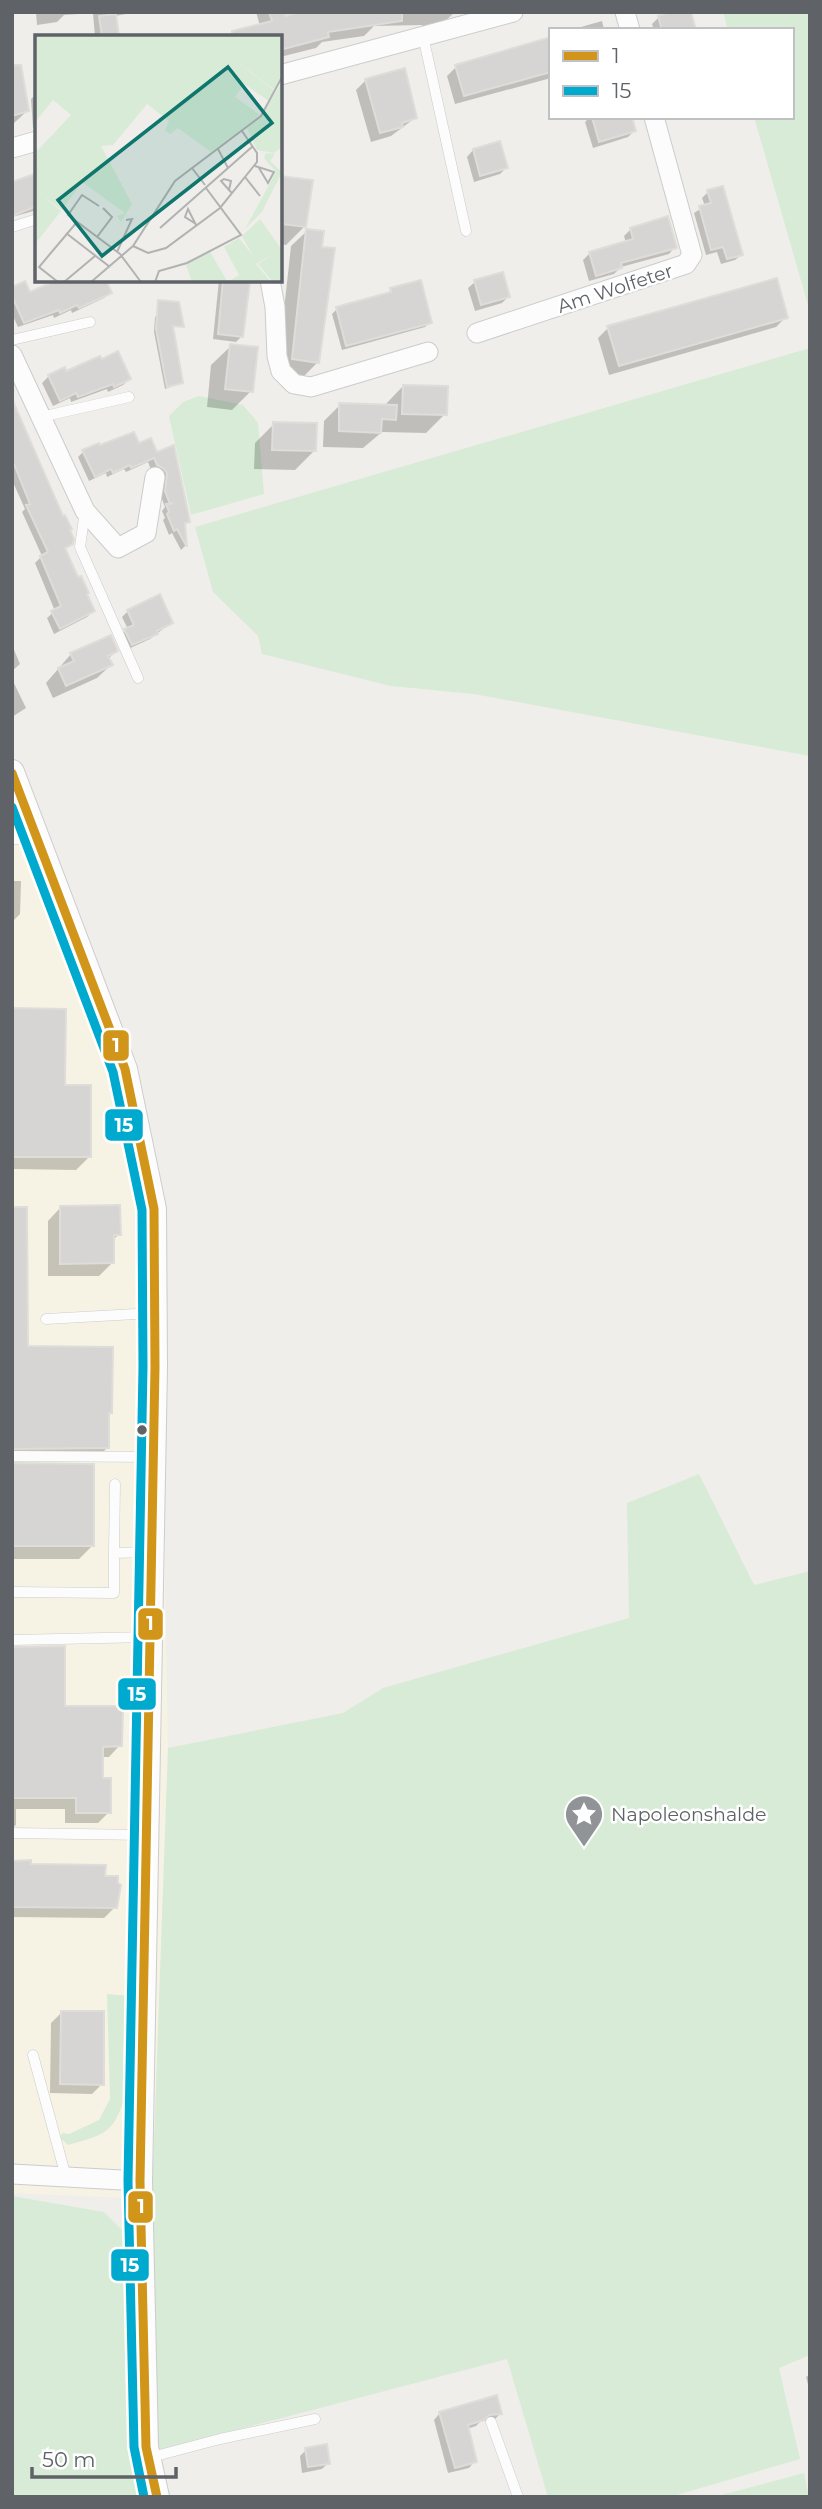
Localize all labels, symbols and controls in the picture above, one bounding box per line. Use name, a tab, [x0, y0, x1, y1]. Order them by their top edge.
legend	[549, 28, 794, 119]
inset map	[35, 35, 282, 282]
text: 1	[612, 43, 620, 68]
text: 15	[612, 78, 632, 103]
street label: Am Wolfeter	[555, 259, 676, 318]
line badge: 1	[102, 1029, 130, 1062]
text: 1	[112, 1034, 120, 1057]
line badge: 15	[104, 1108, 144, 1142]
text: 15	[115, 1114, 133, 1137]
unlabelled marker	[135, 1423, 149, 1437]
line badge: 1	[137, 1607, 164, 1641]
text: 1	[146, 1612, 154, 1635]
line badge: 15	[117, 1677, 157, 1711]
text: 15	[128, 1683, 146, 1706]
place icon: Napoleonshalde	[563, 1793, 605, 1848]
place label: Napoleonshalde	[611, 1803, 767, 1826]
line badge: 1	[127, 2190, 154, 2224]
text: 1	[137, 2195, 145, 2218]
line badge: 15	[110, 2248, 150, 2282]
text: 15	[121, 2254, 139, 2277]
scale bar	[32, 2436, 175, 2480]
text: 50 m	[42, 2447, 96, 2472]

